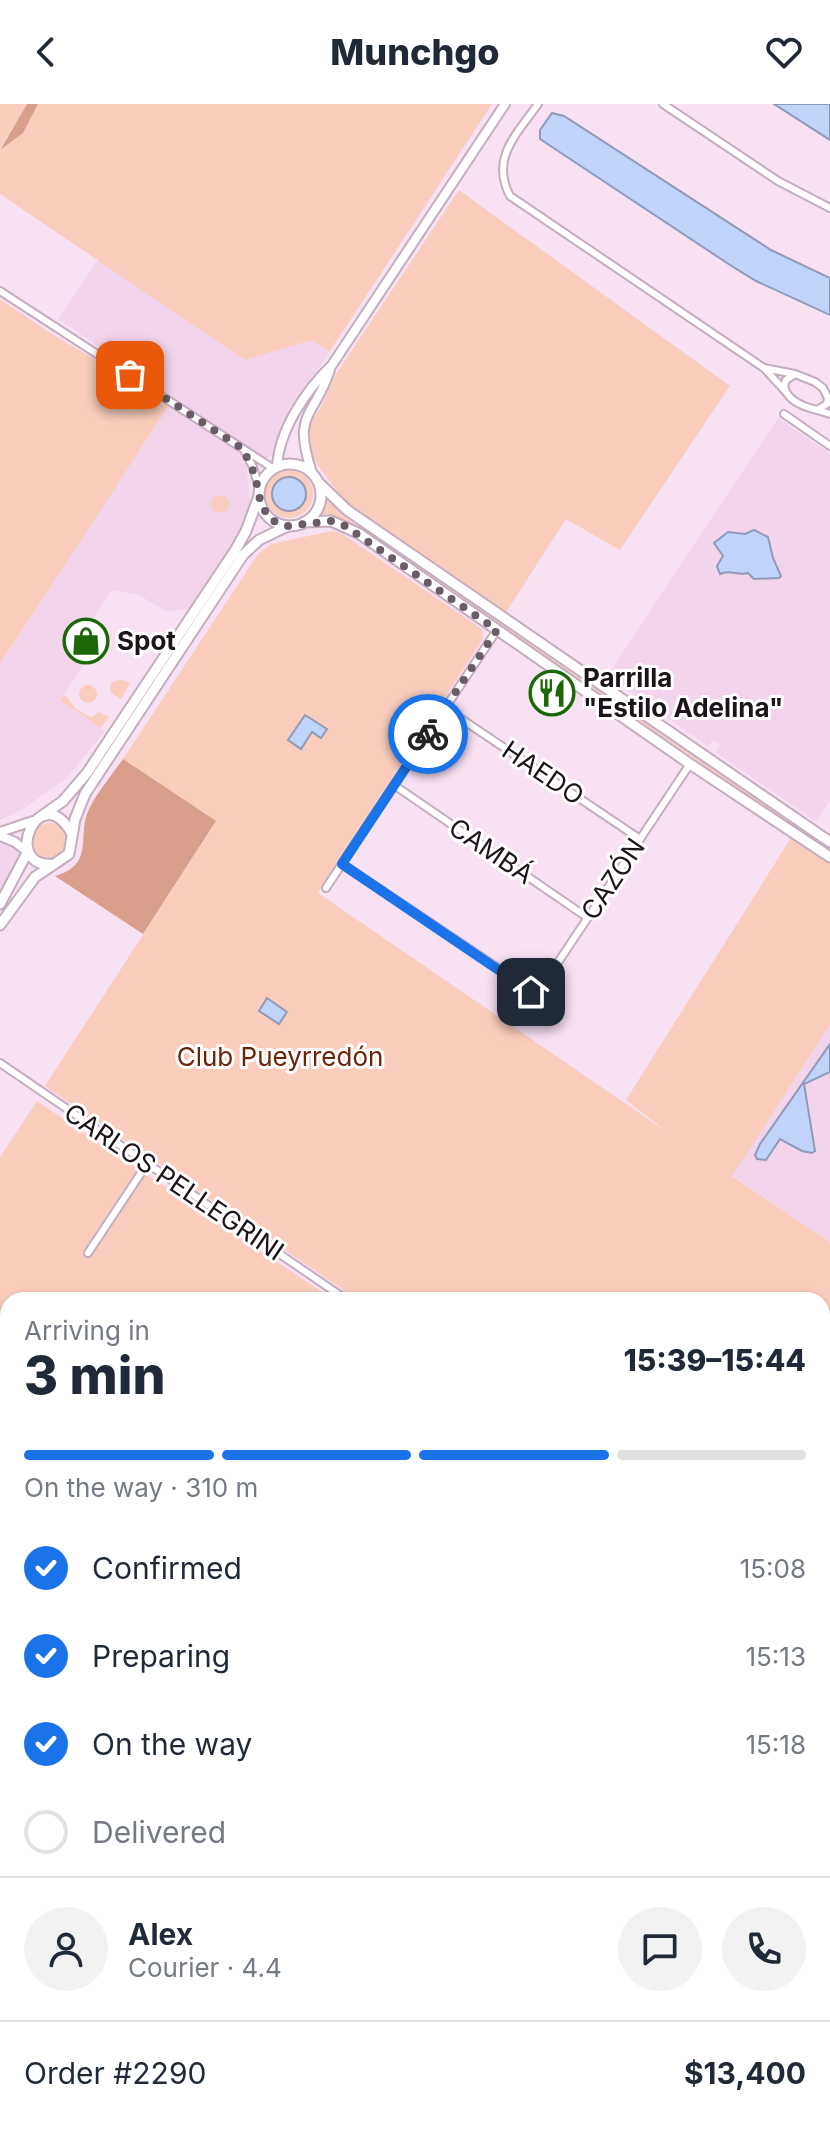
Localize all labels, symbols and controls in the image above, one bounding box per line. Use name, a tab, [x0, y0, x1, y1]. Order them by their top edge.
icon: back	[24, 30, 68, 74]
text: Munchgo	[330, 30, 500, 74]
icon: heart	[762, 30, 806, 74]
pin	[96, 341, 164, 409]
icon: bag	[108, 353, 152, 397]
shop icon: Spot	[62, 617, 110, 665]
place label: Spot	[117, 625, 176, 656]
place label: Parrilla "Estilo Adelina"	[583, 662, 783, 723]
restaurant icon: Parrilla "Estilo Adelina"	[528, 669, 576, 717]
courier	[388, 694, 468, 774]
icon: bike	[406, 712, 450, 756]
street label: HAEDO	[497, 734, 590, 811]
street label: CAMBÁ	[443, 811, 539, 890]
street label: CAZÓN	[574, 832, 651, 925]
pin	[497, 958, 565, 1026]
icon: home	[509, 970, 553, 1014]
park label: Club Pueyrredón	[177, 1041, 383, 1072]
street label: CARLOS PELLEGRINI	[59, 1097, 290, 1267]
text: Arriving in	[24, 1315, 150, 1346]
text: 15:39–15:44	[623, 1342, 806, 1378]
text: 3 min	[24, 1344, 166, 1407]
text: On the way · 310 m	[24, 1472, 258, 1503]
icon: check	[24, 1546, 68, 1590]
text: Confirmed	[92, 1550, 242, 1586]
text: 15:08	[740, 1553, 806, 1584]
icon: check	[24, 1634, 68, 1678]
text: Preparing	[92, 1638, 230, 1674]
text: 15:13	[745, 1641, 806, 1672]
icon: check	[24, 1722, 68, 1766]
text: On the way	[92, 1726, 252, 1762]
text: 15:18	[745, 1729, 806, 1760]
text: Delivered	[92, 1814, 226, 1850]
button: person	[24, 1907, 108, 1991]
button: chat	[618, 1907, 702, 1991]
button: phone	[722, 1907, 806, 1991]
text: Alex	[128, 1916, 193, 1952]
text: Courier · 4.4	[128, 1952, 282, 1983]
text: Order #2290	[24, 2055, 206, 2091]
text: $13,400	[684, 2055, 806, 2091]

